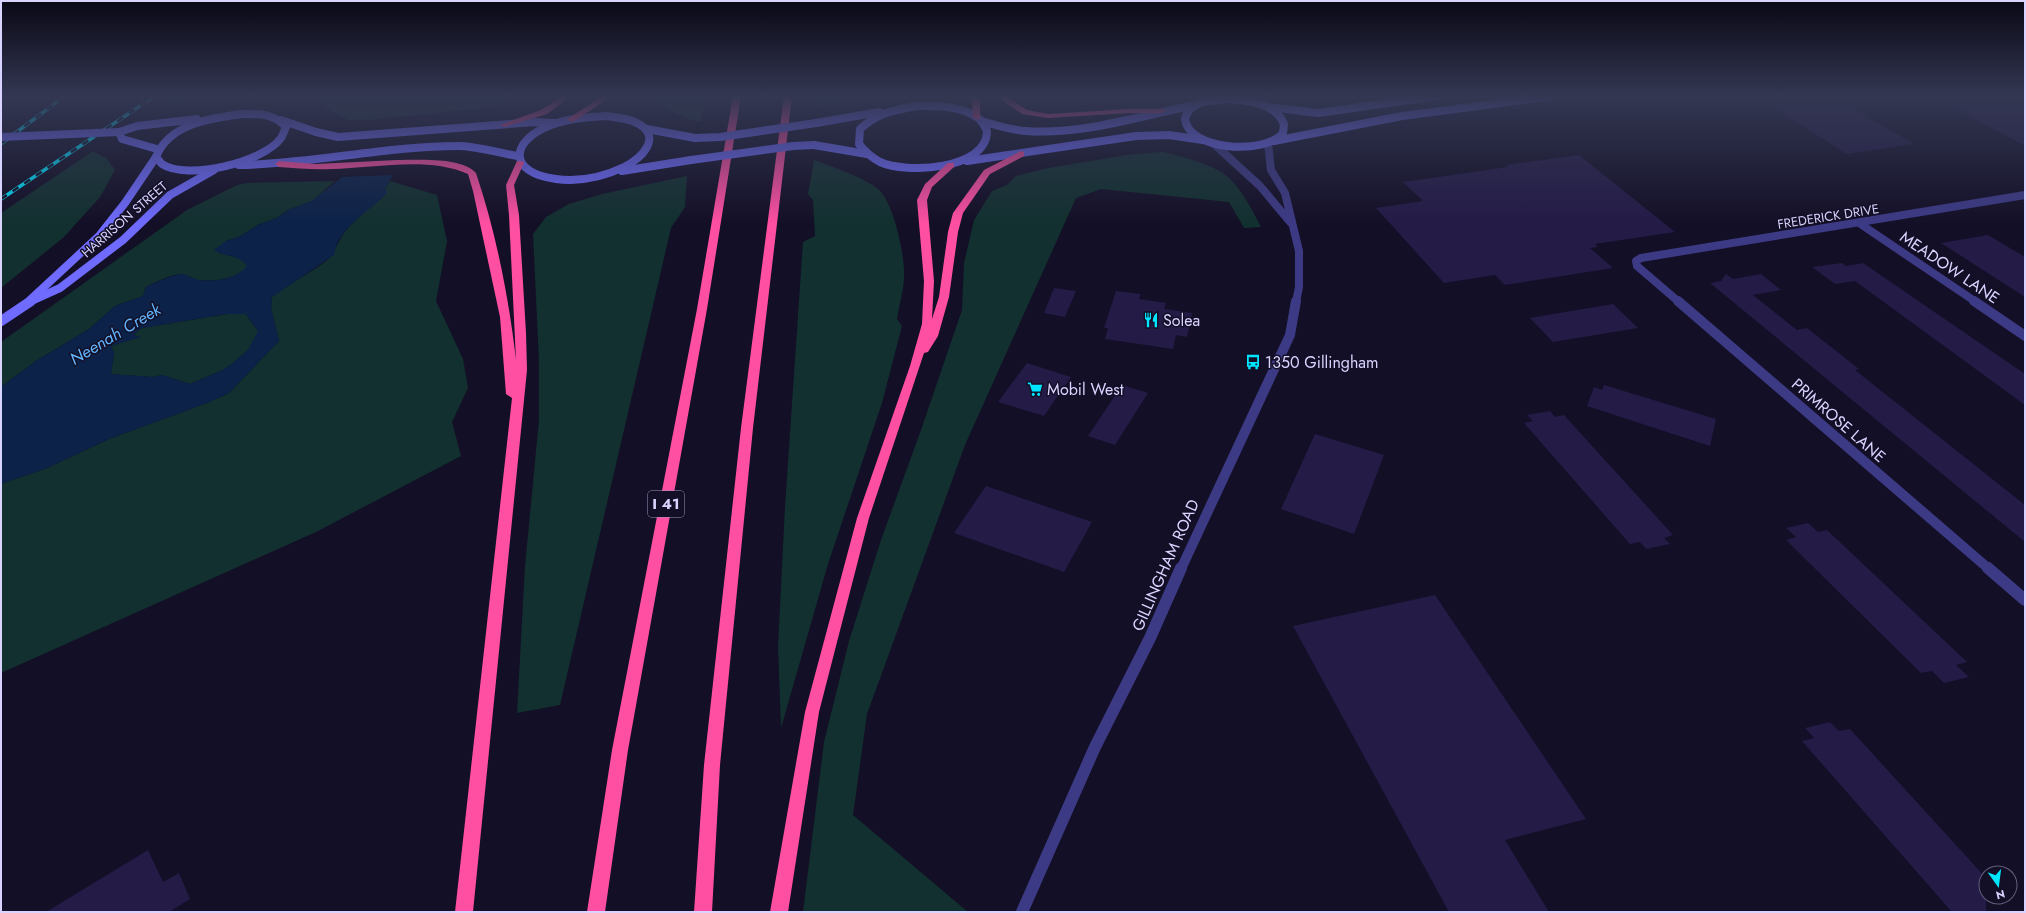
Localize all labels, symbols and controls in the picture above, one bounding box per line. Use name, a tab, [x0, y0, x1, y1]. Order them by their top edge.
street label: HARRISON STREET	[77, 177, 171, 262]
street label: FREDERICK DRIVE	[1776, 199, 1880, 234]
street label: MEADOW LANE	[1895, 226, 2004, 309]
water label: Neenah Creek	[65, 297, 166, 371]
place label: Solea	[1163, 309, 1200, 332]
restaurant icon: Solea	[1142, 311, 1160, 329]
place label: 1350 Gillingham	[1265, 351, 1379, 374]
bus stop icon: 1350 Gillingham	[1244, 353, 1262, 371]
street label: PRIMROSE LANE	[1787, 373, 1891, 468]
place label: Mobil West	[1047, 378, 1124, 401]
supermarket icon: Mobil West	[1026, 380, 1044, 398]
road number: I 41	[648, 491, 684, 517]
street label: GILLINGHAM ROAD	[1126, 496, 1205, 635]
north arrow	[1978, 865, 2018, 905]
text: N	[1994, 886, 2007, 904]

